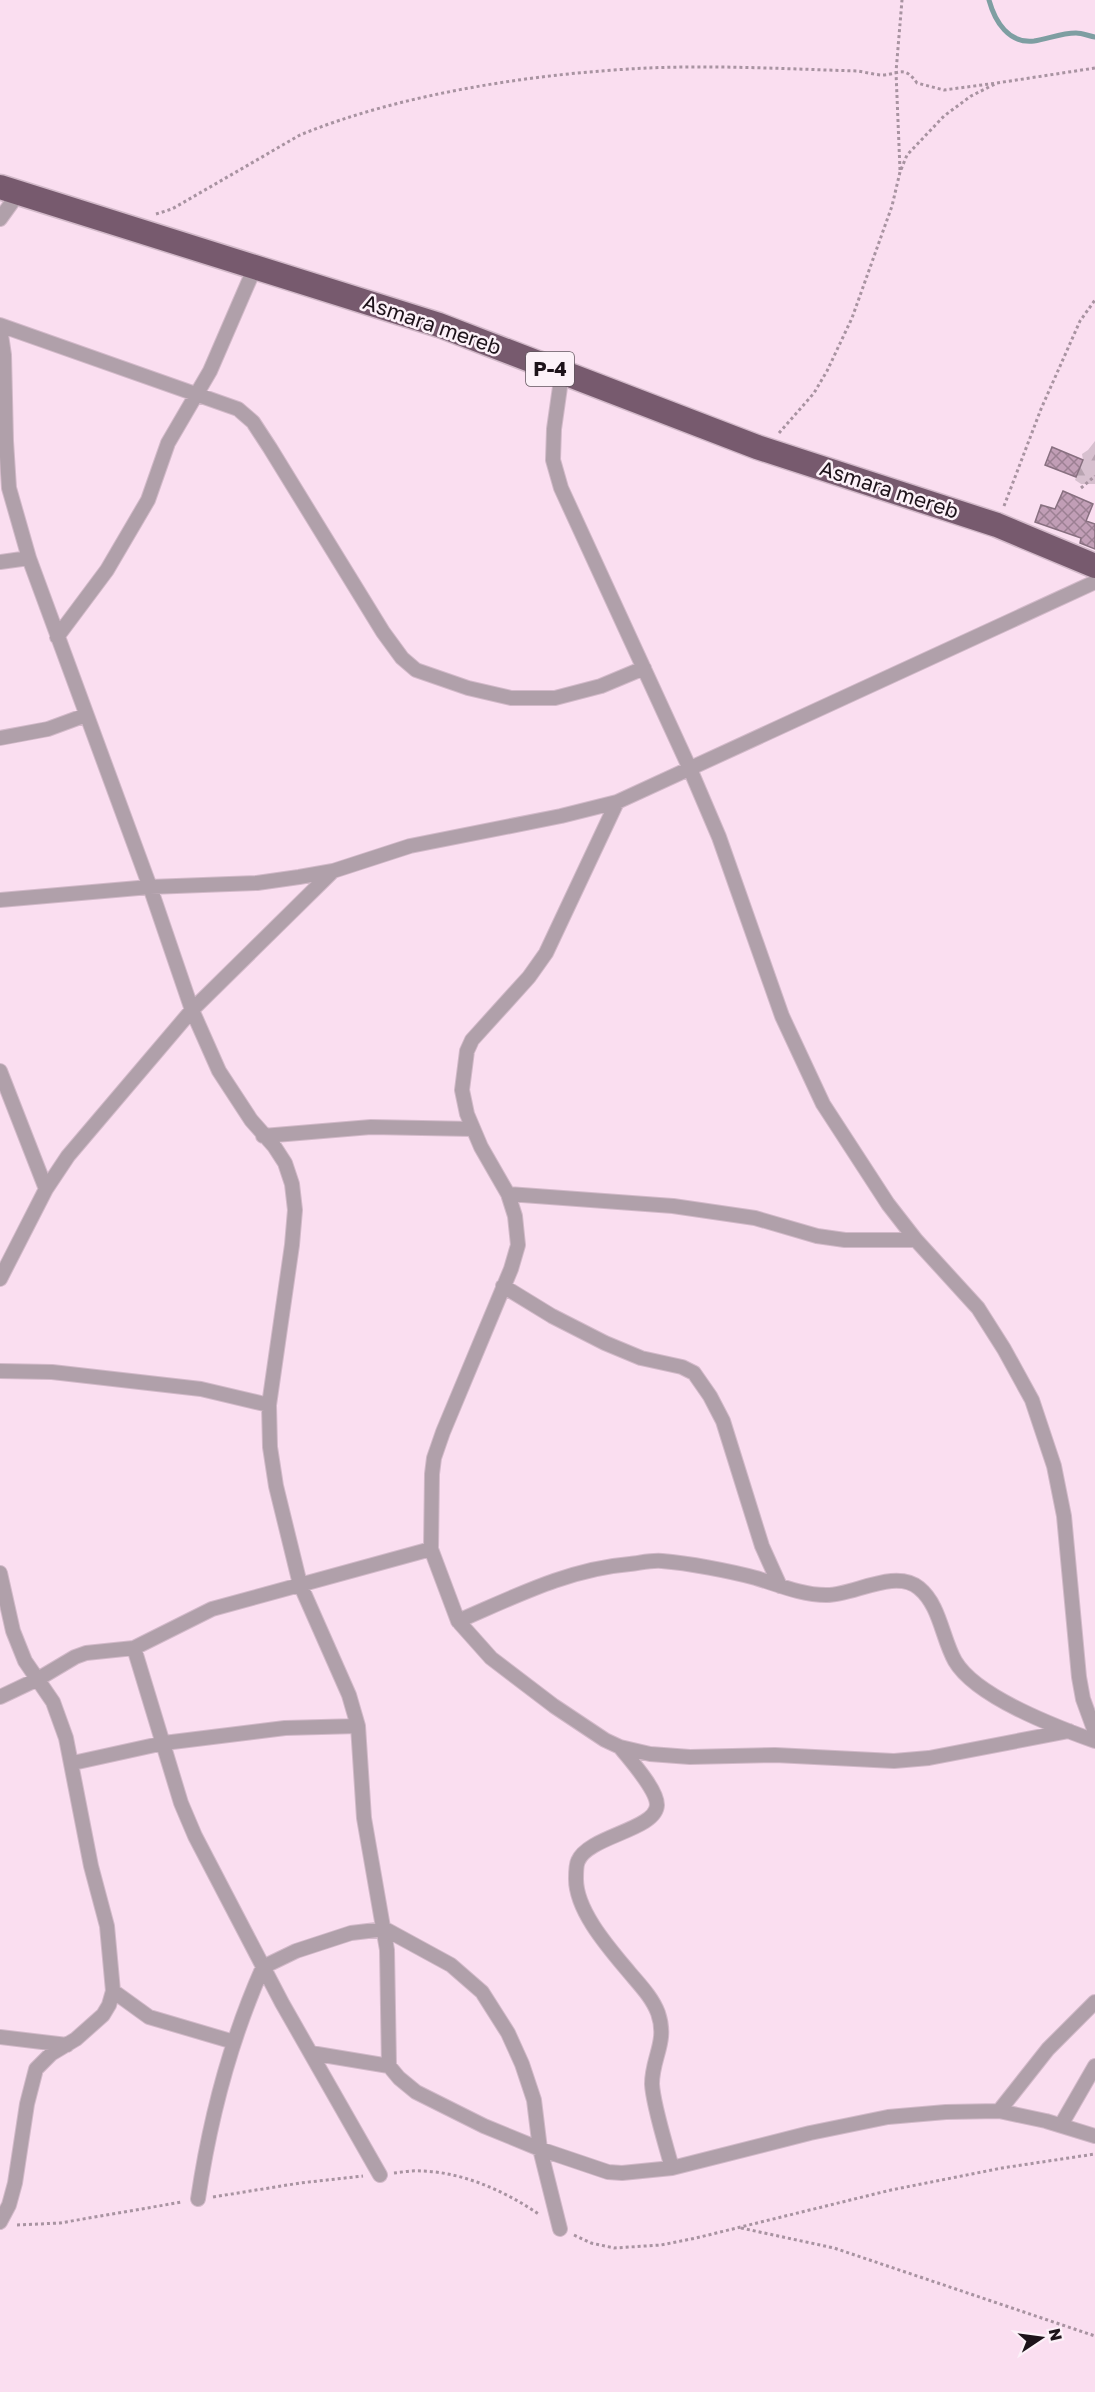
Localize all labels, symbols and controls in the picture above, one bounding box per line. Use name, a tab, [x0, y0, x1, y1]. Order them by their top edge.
street label: Asmara mereb	[360, 288, 505, 360]
road number: P-4	[526, 352, 574, 386]
street label: Asmara mereb	[817, 454, 962, 524]
north arrow	[1011, 2308, 1071, 2368]
text: N	[1045, 2326, 1067, 2343]

